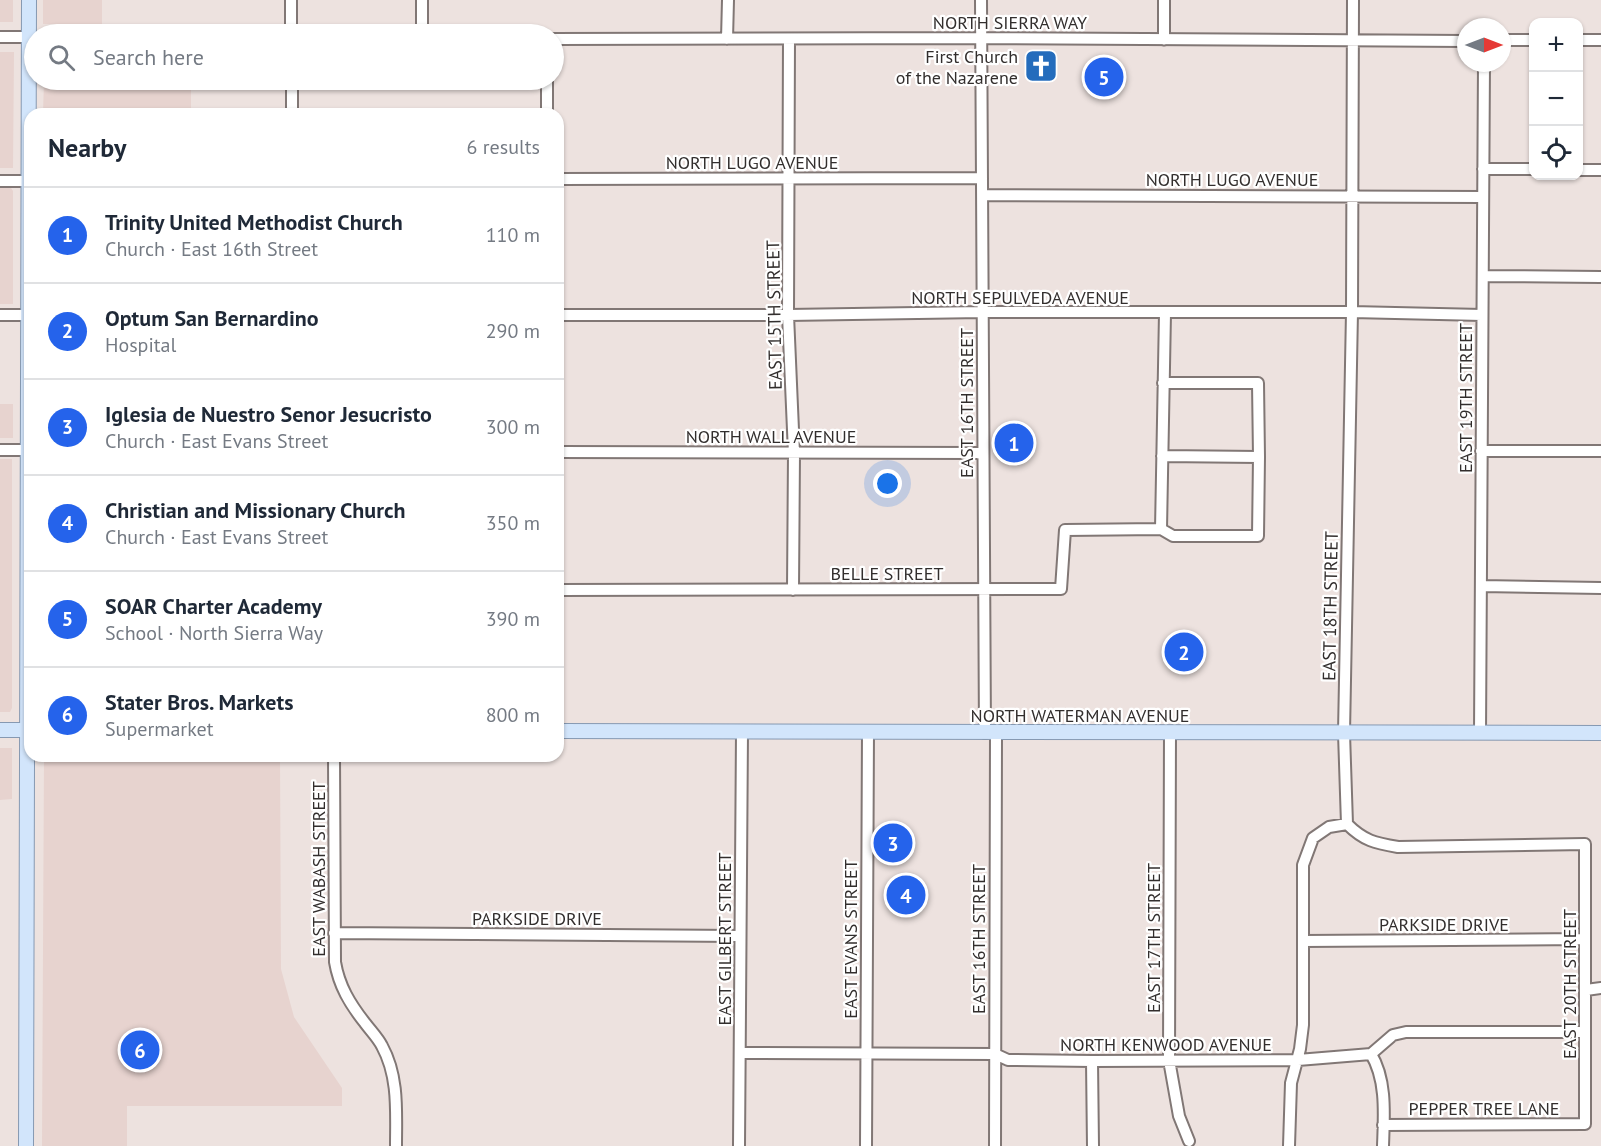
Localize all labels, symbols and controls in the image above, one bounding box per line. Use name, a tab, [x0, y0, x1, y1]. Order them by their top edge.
street label: NORTH SIERRA WAY	[933, 11, 1087, 34]
north arrow	[1457, 18, 1511, 72]
map controls	[1529, 18, 1583, 180]
button: +	[1529, 18, 1583, 72]
search box	[24, 24, 564, 90]
icon: search	[45, 41, 78, 74]
text: Search here	[93, 43, 204, 71]
place label: First Church of the Nazarene	[896, 45, 1018, 89]
church icon: First Church of the Nazarene	[1023, 48, 1059, 84]
pin: 5	[1084, 54, 1124, 100]
button: −	[1529, 72, 1583, 126]
button: locate	[1529, 126, 1583, 180]
text: Nearby	[48, 131, 126, 164]
text: 6 results	[467, 134, 540, 160]
street label: NORTH LUGO AVENUE	[666, 151, 838, 174]
street label: NORTH LUGO AVENUE	[1146, 168, 1318, 191]
text: Trinity United Methodist Church	[105, 208, 403, 236]
text: 1	[62, 222, 73, 248]
text: 110 m	[486, 222, 540, 248]
text: Church · East 16th Street	[105, 236, 318, 262]
street label: EAST 15TH STREET	[761, 240, 787, 390]
street label: NORTH SEPULVEDA AVENUE	[911, 286, 1129, 309]
text: Optum San Bernardino	[105, 304, 319, 332]
text: 2	[62, 318, 73, 344]
text: 290 m	[486, 318, 540, 344]
street label: EAST 19TH STREET	[1454, 323, 1477, 473]
street label: EAST 16TH STREET	[955, 328, 978, 478]
text: Hospital	[105, 332, 176, 358]
text: Iglesia de Nuestro Senor Jesucristo	[105, 400, 432, 428]
text: 3	[62, 414, 73, 440]
text: 300 m	[486, 414, 540, 440]
pin: 1	[994, 420, 1034, 466]
street label: NORTH WALL AVENUE	[686, 425, 856, 448]
text: Church · East Evans Street	[105, 428, 328, 454]
your location	[873, 469, 902, 498]
text: Christian and Missionary Church	[105, 496, 405, 524]
text: 4	[62, 510, 73, 536]
text: 350 m	[486, 510, 540, 536]
text: Church · East Evans Street	[105, 524, 328, 550]
street label: EAST 18TH STREET	[1317, 531, 1343, 681]
street label: BELLE STREET	[831, 562, 943, 585]
text: SOAR Charter Academy	[105, 592, 322, 620]
text: 5	[62, 606, 73, 632]
text: 390 m	[486, 606, 540, 632]
text: School · North Sierra Way	[105, 620, 323, 646]
pin: 2	[1164, 630, 1204, 674]
text: Stater Bros. Markets	[105, 688, 293, 716]
text: 6	[62, 702, 73, 728]
text: 800 m	[486, 702, 540, 728]
street label: NORTH WATERMAN AVENUE	[971, 704, 1189, 727]
text: Supermarket	[105, 716, 213, 742]
street label: EAST WABASH STREET	[307, 781, 330, 957]
pin: 3	[874, 820, 912, 866]
street label: EAST GILBERT STREET	[713, 853, 736, 1025]
street label: EAST EVANS STREET	[839, 859, 862, 1019]
street label: EAST 17TH STREET	[1142, 863, 1165, 1013]
street label: EAST 16TH STREET	[967, 864, 990, 1014]
pin: 4	[886, 872, 926, 918]
street label: PARKSIDE DRIVE	[472, 907, 602, 930]
street label: EAST 20TH STREET	[1558, 909, 1581, 1059]
street label: PARKSIDE DRIVE	[1379, 913, 1509, 936]
pin: 6	[120, 1028, 160, 1072]
street label: NORTH KENWOOD AVENUE	[1060, 1033, 1272, 1056]
street label: PEPPER TREE LANE	[1409, 1097, 1559, 1120]

